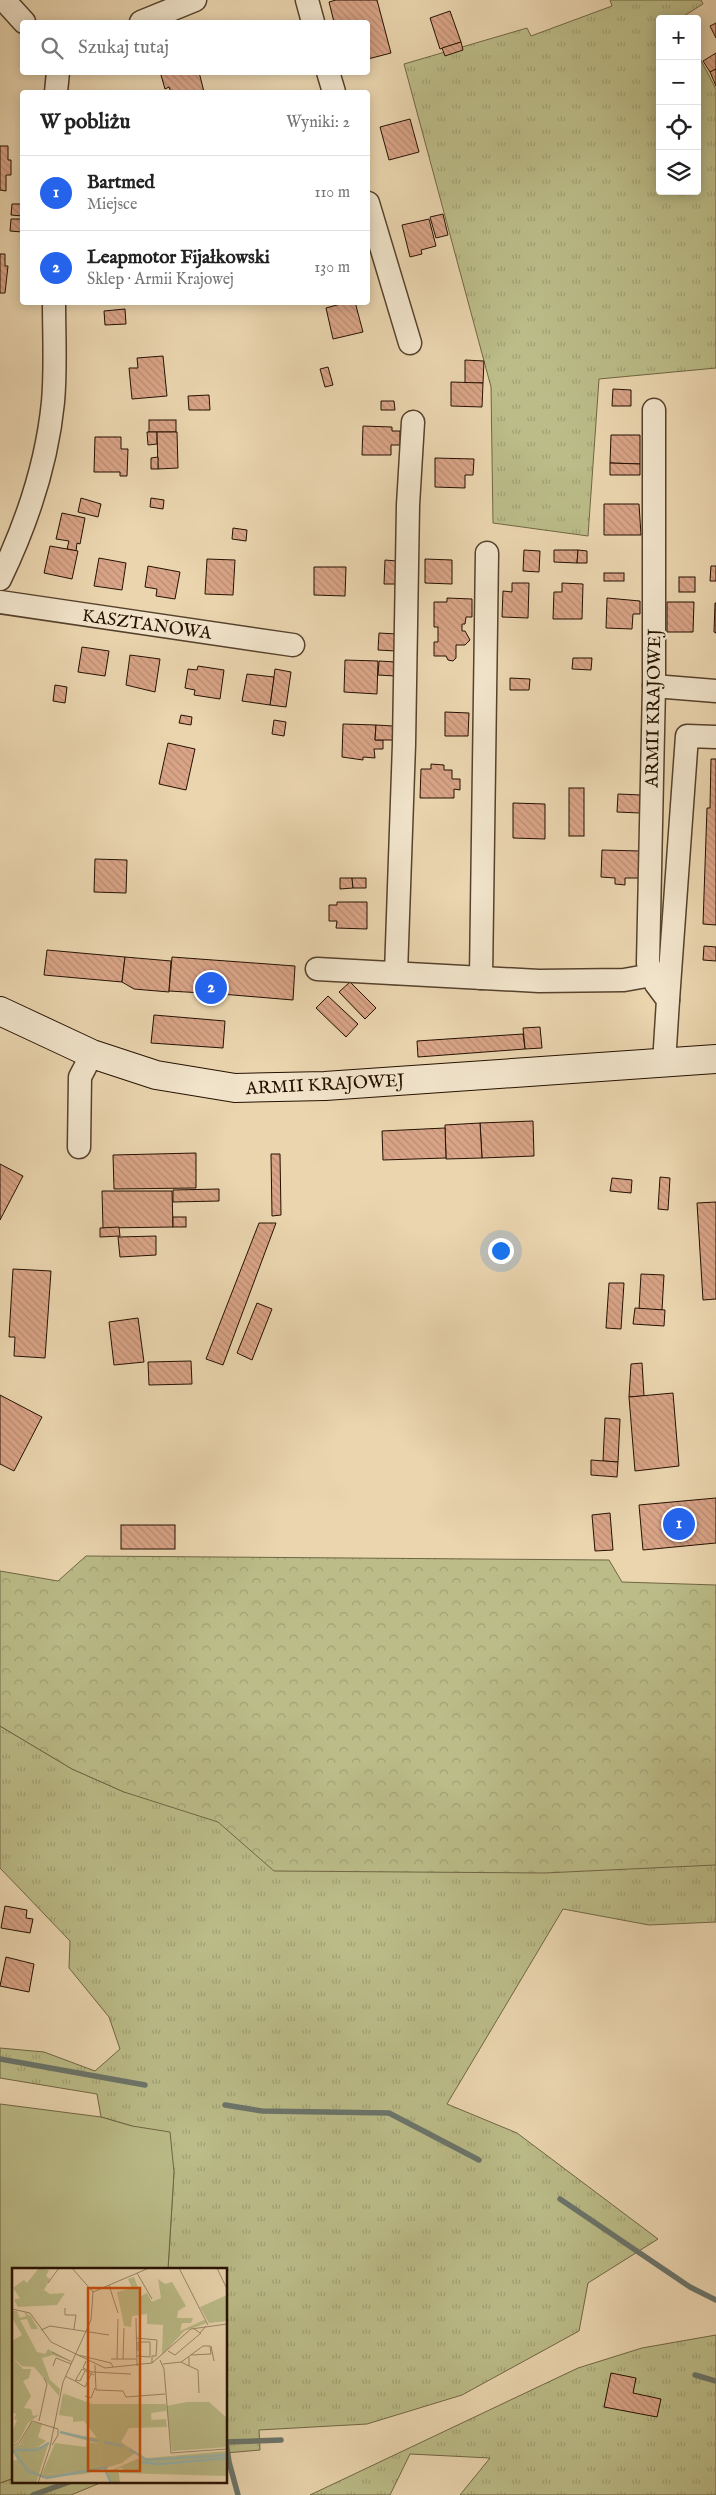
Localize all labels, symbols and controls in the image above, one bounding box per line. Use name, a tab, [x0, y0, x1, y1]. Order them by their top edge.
map controls	[656, 15, 701, 195]
button: +	[656, 15, 701, 60]
search box	[20, 20, 370, 75]
icon: search	[38, 34, 66, 62]
text: Szukaj tutaj	[78, 36, 169, 60]
button: −	[656, 60, 701, 105]
button: locate	[656, 105, 701, 150]
text: W pobliżu	[40, 109, 130, 136]
text: Wyniki: 2	[286, 113, 350, 133]
button: layers	[656, 150, 701, 195]
text: Bartmed	[87, 171, 155, 195]
text: 1	[53, 183, 59, 203]
text: 110 m	[314, 183, 350, 203]
text: Miejsce	[87, 195, 137, 215]
text: Leapmotor Fijałkowski	[87, 246, 270, 270]
text: 2	[52, 258, 60, 278]
text: 130 m	[314, 258, 350, 278]
text: Sklep · Armii Krajowej	[87, 270, 234, 290]
street label: KASZTANOWA	[81, 605, 214, 646]
street label: ARMII KRAJOWEJ	[642, 628, 667, 789]
pin: 2	[195, 969, 227, 1007]
street label: ARMII KRAJOWEJ	[244, 1070, 406, 1101]
your location	[488, 1238, 514, 1264]
pin: 1	[663, 1505, 695, 1543]
inset map	[12, 2268, 228, 2482]

